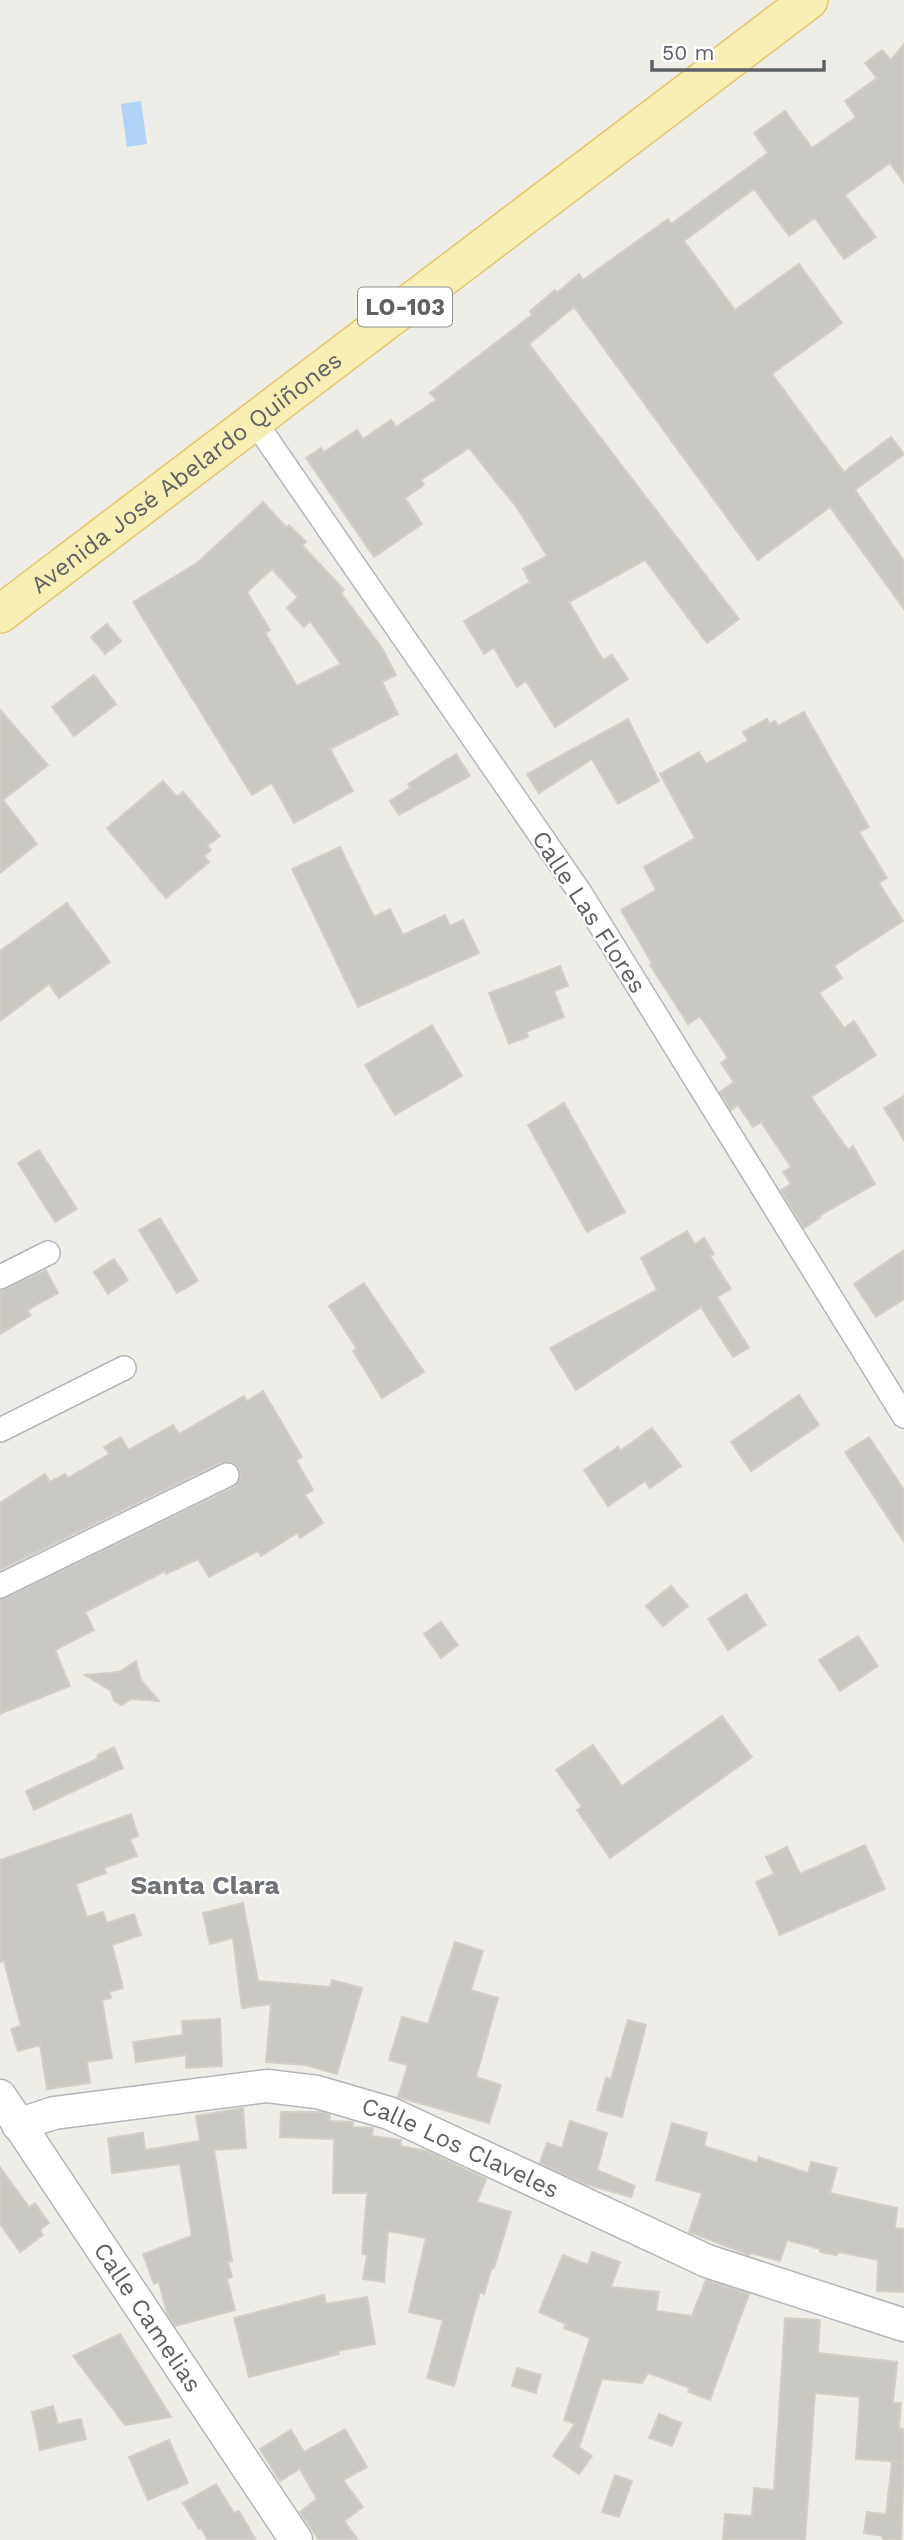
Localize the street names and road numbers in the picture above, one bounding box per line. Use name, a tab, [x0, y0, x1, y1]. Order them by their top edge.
road number: LO-103	[358, 288, 452, 326]
street label: Avenida José Abelardo Quiñones	[26, 346, 347, 599]
street label: Calle Las Flores	[526, 826, 652, 998]
street label: Calle Los Claveles	[359, 2092, 563, 2204]
street label: Calle Camelias	[88, 2237, 207, 2397]

